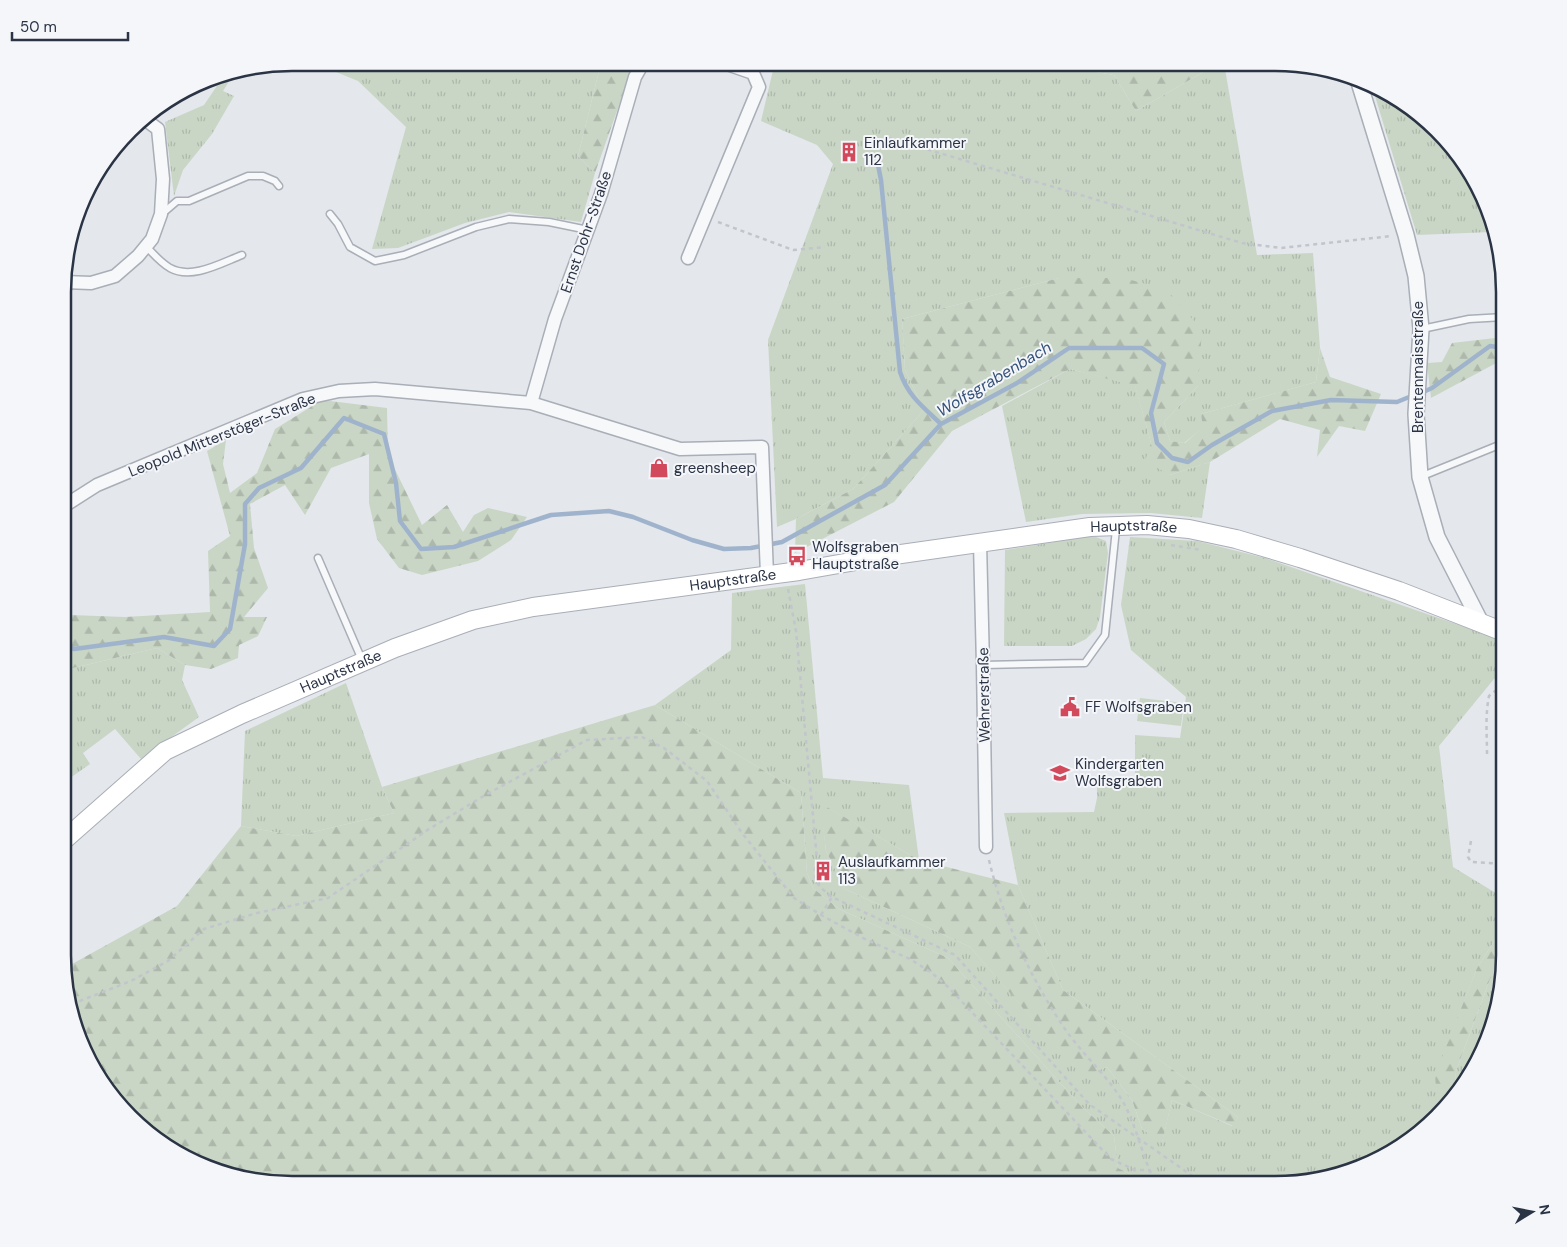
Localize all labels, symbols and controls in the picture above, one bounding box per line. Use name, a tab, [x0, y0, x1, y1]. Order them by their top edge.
scale bar	[12, 10, 129, 42]
text: 50 m	[20, 17, 57, 37]
place label: Einlaufkammer 112	[864, 133, 967, 170]
building icon: Einlaufkammer 112	[838, 141, 860, 163]
street label: Ernst Dohr-Straße	[556, 168, 616, 296]
street label: Brentenmaisstraße	[1408, 301, 1428, 433]
water label: Wolfsgrabenbach	[933, 336, 1055, 422]
street label: Leopold Mitterstöger-Straße	[125, 388, 319, 482]
shop icon: greensheep	[648, 457, 670, 479]
place label: greensheep	[674, 458, 756, 478]
street label: Hauptstraße	[1090, 515, 1178, 538]
place label: Wolfsgraben Hauptstraße	[812, 537, 899, 574]
bus stop icon: Wolfsgraben Hauptstraße	[786, 545, 808, 567]
street label: Hauptstraße	[688, 564, 777, 596]
street label: Hauptstraße	[297, 645, 385, 698]
street label: Wehrerstraße	[973, 647, 995, 743]
public building icon: FF Wolfsgraben	[1059, 696, 1081, 718]
place label: FF Wolfsgraben	[1085, 697, 1192, 717]
place label: Kindergarten Wolfsgraben	[1075, 754, 1164, 791]
school or university icon: Kindergarten Wolfsgraben	[1049, 762, 1071, 784]
place label: Auslaufkammer 113	[838, 852, 946, 889]
building icon: Auslaufkammer 113	[812, 860, 834, 882]
north arrow	[1507, 1187, 1557, 1237]
text: N	[1535, 1203, 1555, 1216]

